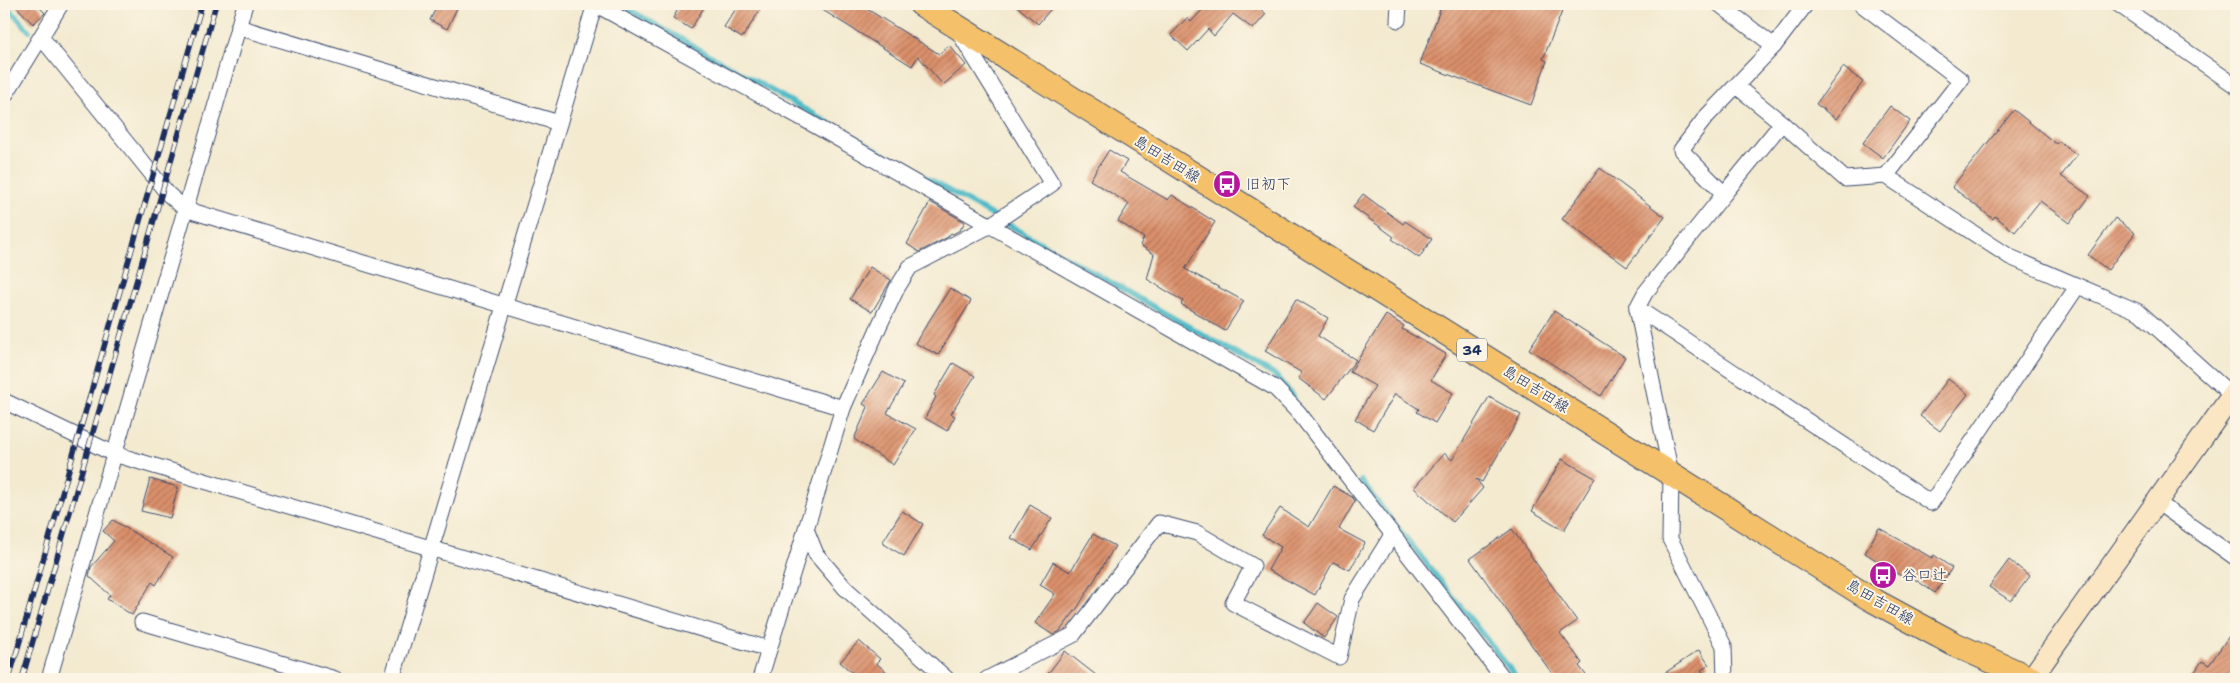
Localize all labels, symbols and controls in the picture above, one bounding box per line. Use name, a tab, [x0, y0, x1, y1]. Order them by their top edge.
street label: 島田吉田線	[1130, 131, 1204, 187]
bus stop icon: 旧初下	[1212, 169, 1242, 199]
place label: 旧初下	[1246, 174, 1291, 194]
road number: 34	[1457, 338, 1487, 362]
street label: 島田吉田線	[1499, 361, 1573, 417]
bus stop icon: 谷口辻	[1868, 560, 1898, 590]
place label: 谷口辻	[1902, 565, 1947, 585]
street label: 島田吉田線	[1843, 575, 1917, 629]

